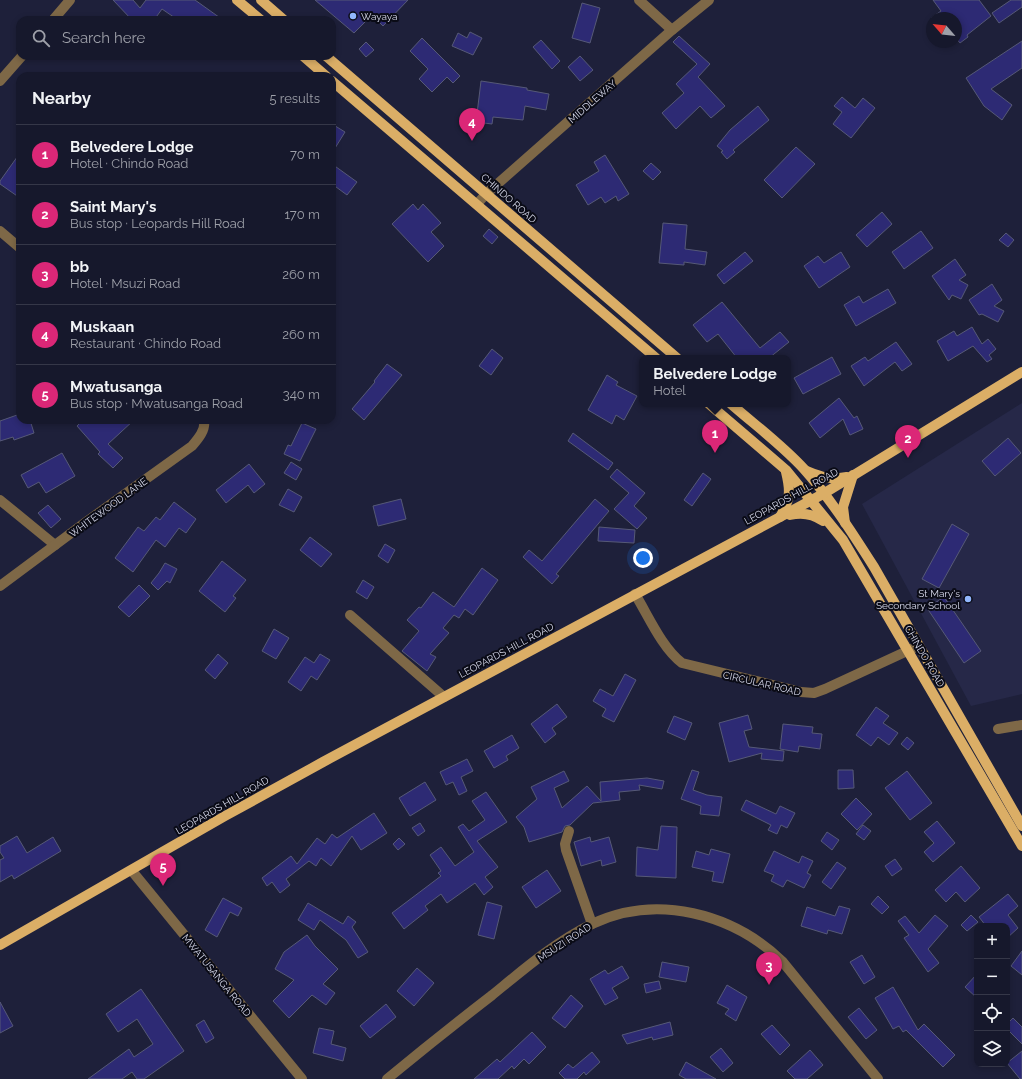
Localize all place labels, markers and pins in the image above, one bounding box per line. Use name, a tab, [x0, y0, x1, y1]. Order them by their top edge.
marker: Wayaya	[348, 11, 358, 21]
place label: Wayaya	[361, 11, 398, 22]
pin: 4	[459, 108, 485, 141]
pin: 1	[702, 420, 728, 453]
pin: 2	[895, 425, 921, 458]
place label: St Mary's Secondary School	[876, 588, 960, 611]
marker: St Mary's Secondary School	[963, 594, 973, 604]
pin: 5	[150, 853, 176, 886]
pin: 3	[756, 952, 782, 985]

